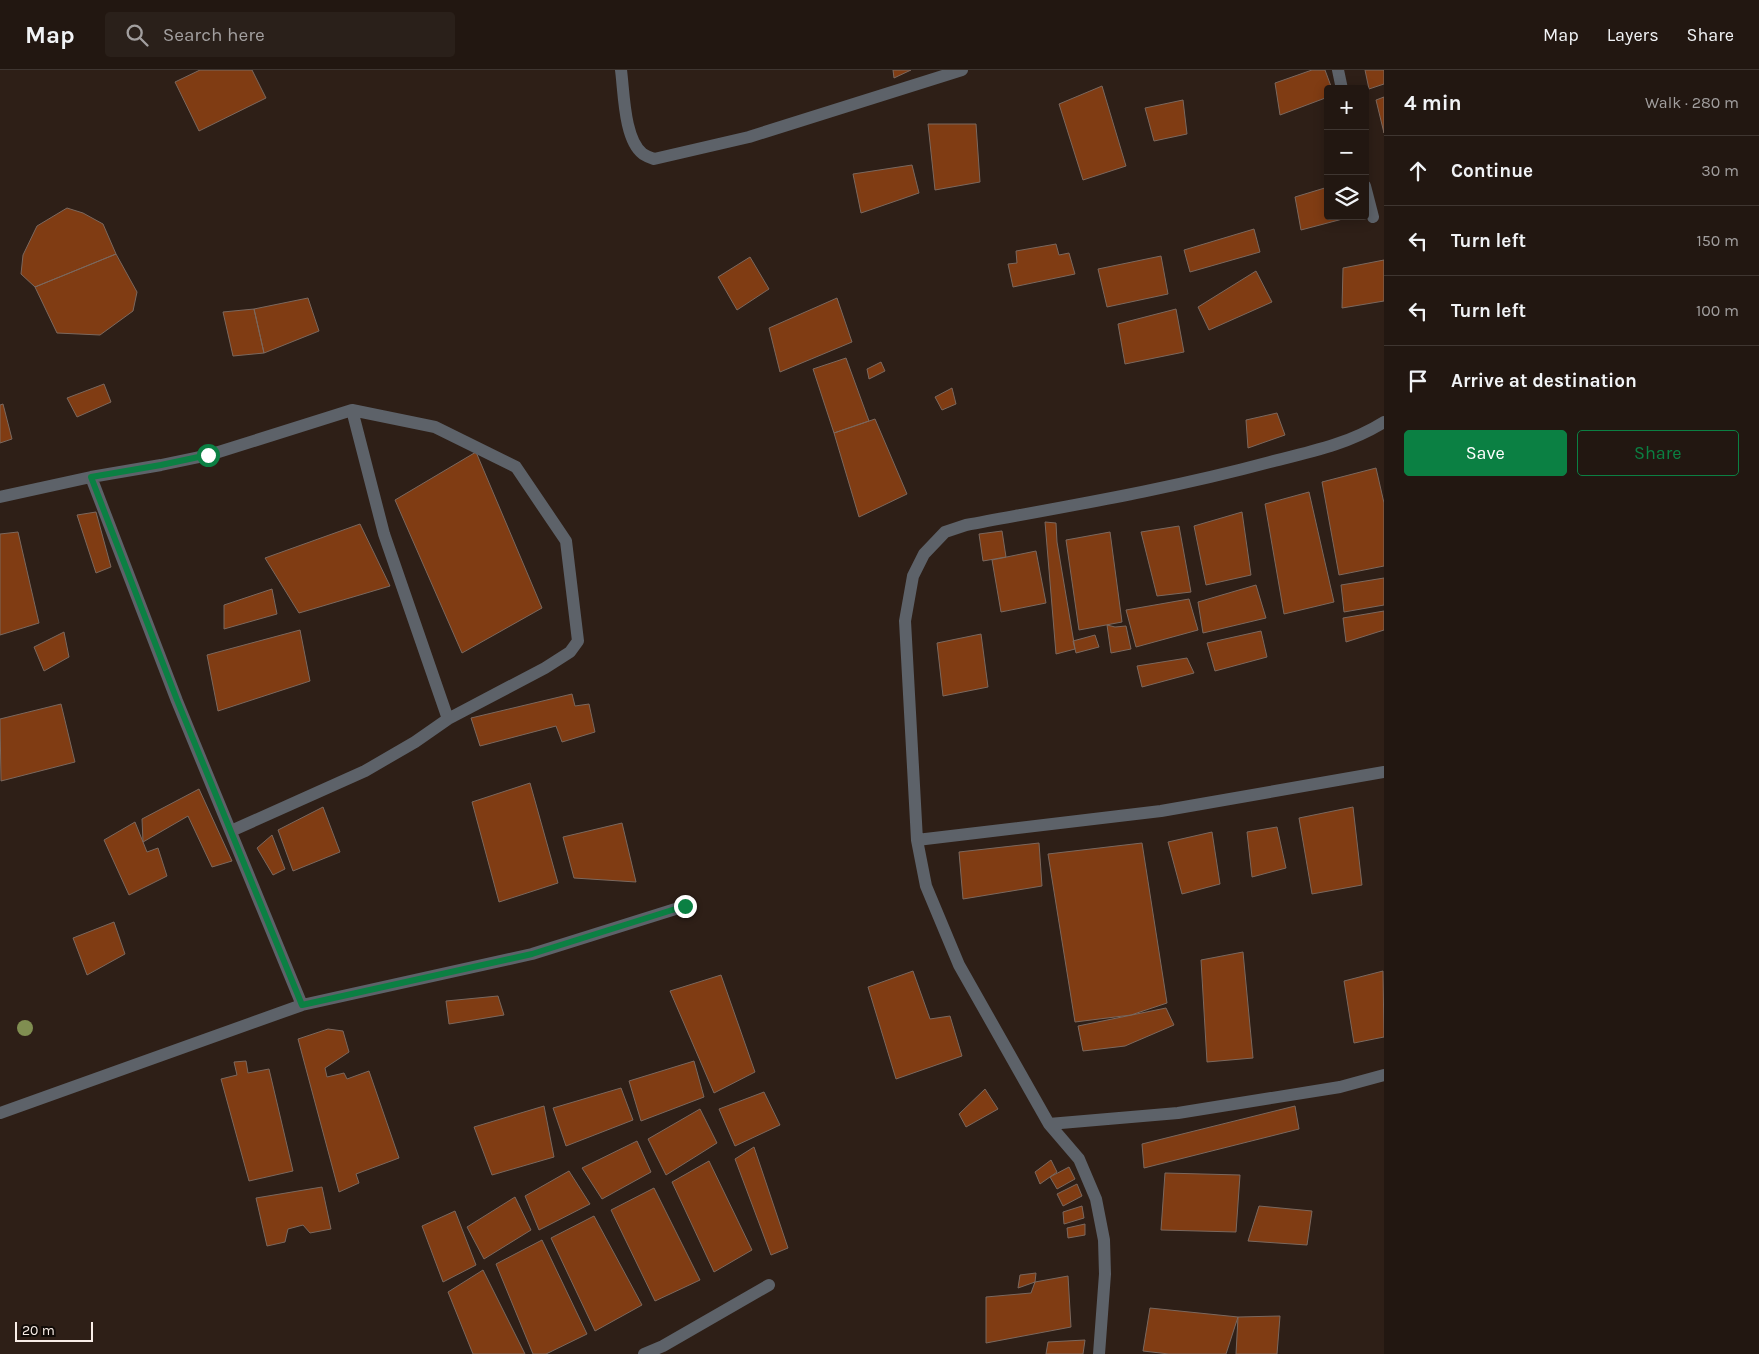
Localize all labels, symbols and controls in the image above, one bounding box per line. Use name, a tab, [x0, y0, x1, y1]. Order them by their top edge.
search box	[105, 12, 455, 57]
text: Map	[25, 21, 75, 49]
icon: search	[123, 21, 151, 49]
text: Search here	[163, 24, 265, 46]
text: Map	[1543, 24, 1579, 46]
text: Layers	[1607, 24, 1659, 46]
text: Share	[1687, 24, 1734, 46]
map controls	[1324, 85, 1369, 220]
button: +	[1324, 85, 1369, 130]
text: 4 min	[1404, 91, 1462, 115]
text: Walk · 280 m	[1645, 93, 1739, 112]
button: −	[1324, 130, 1369, 175]
icon: ahead	[1404, 157, 1432, 185]
text: Continue	[1451, 160, 1533, 182]
text: 30 m	[1701, 161, 1739, 180]
button: layers	[1324, 175, 1369, 220]
icon: left	[1404, 227, 1432, 255]
text: Turn left	[1451, 230, 1526, 252]
text: 150 m	[1696, 231, 1739, 250]
icon: left	[1404, 297, 1432, 325]
text: Turn left	[1451, 300, 1526, 322]
text: 100 m	[1696, 301, 1739, 320]
icon: arrive	[1404, 367, 1432, 395]
text: Arrive at destination	[1451, 370, 1637, 392]
button: Save	[1404, 430, 1567, 476]
button: Share	[1577, 430, 1739, 476]
route start	[197, 444, 220, 467]
route end	[674, 895, 697, 918]
scale bar	[15, 1319, 92, 1342]
text: 20 m	[22, 1322, 55, 1339]

